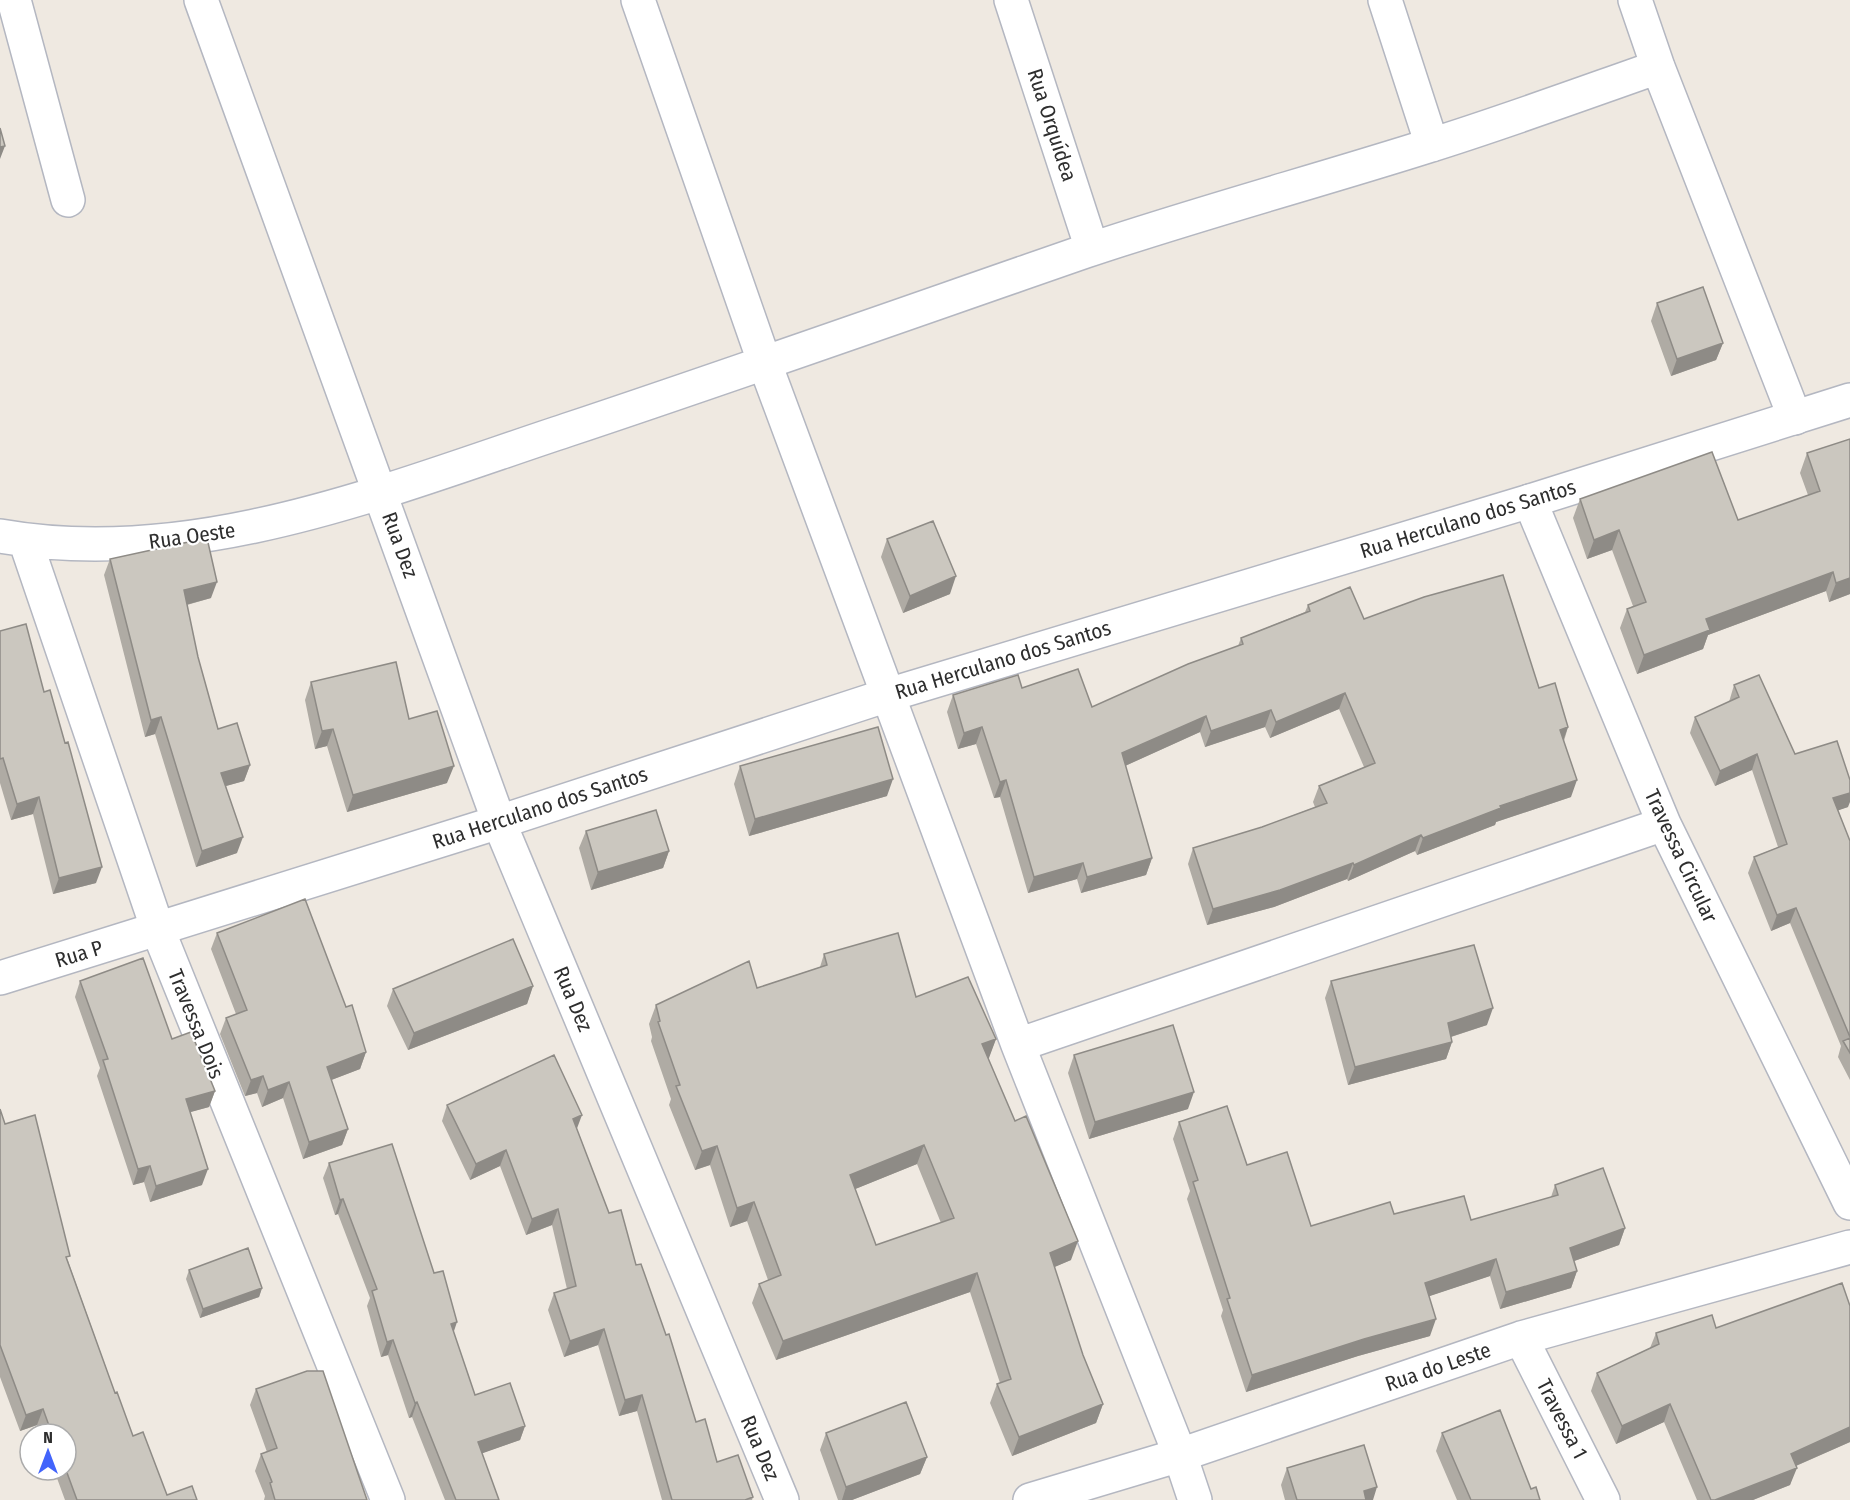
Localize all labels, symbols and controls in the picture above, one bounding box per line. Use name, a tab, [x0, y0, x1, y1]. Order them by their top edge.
street label: Rua Orquídea	[1022, 65, 1082, 185]
street label: Rua Herculano dos Santos	[1357, 474, 1579, 564]
street label: Rua Dez	[376, 508, 424, 582]
street label: Rua Oeste	[147, 517, 237, 555]
street label: Rua Herculano dos Santos	[892, 615, 1114, 705]
street label: Rua Herculano dos Santos	[429, 761, 651, 855]
street label: Travessa Circular	[1639, 785, 1723, 927]
street label: Rua P	[52, 934, 106, 974]
street label: Rua Dez	[548, 962, 598, 1036]
street label: Travessa Dois	[162, 965, 230, 1083]
street label: Rua do Leste	[1382, 1337, 1494, 1397]
street label: Travessa 1	[1531, 1375, 1593, 1463]
street label: Rua Dez	[735, 1411, 785, 1485]
north arrow	[18, 1422, 78, 1482]
text: N	[43, 1428, 53, 1447]

